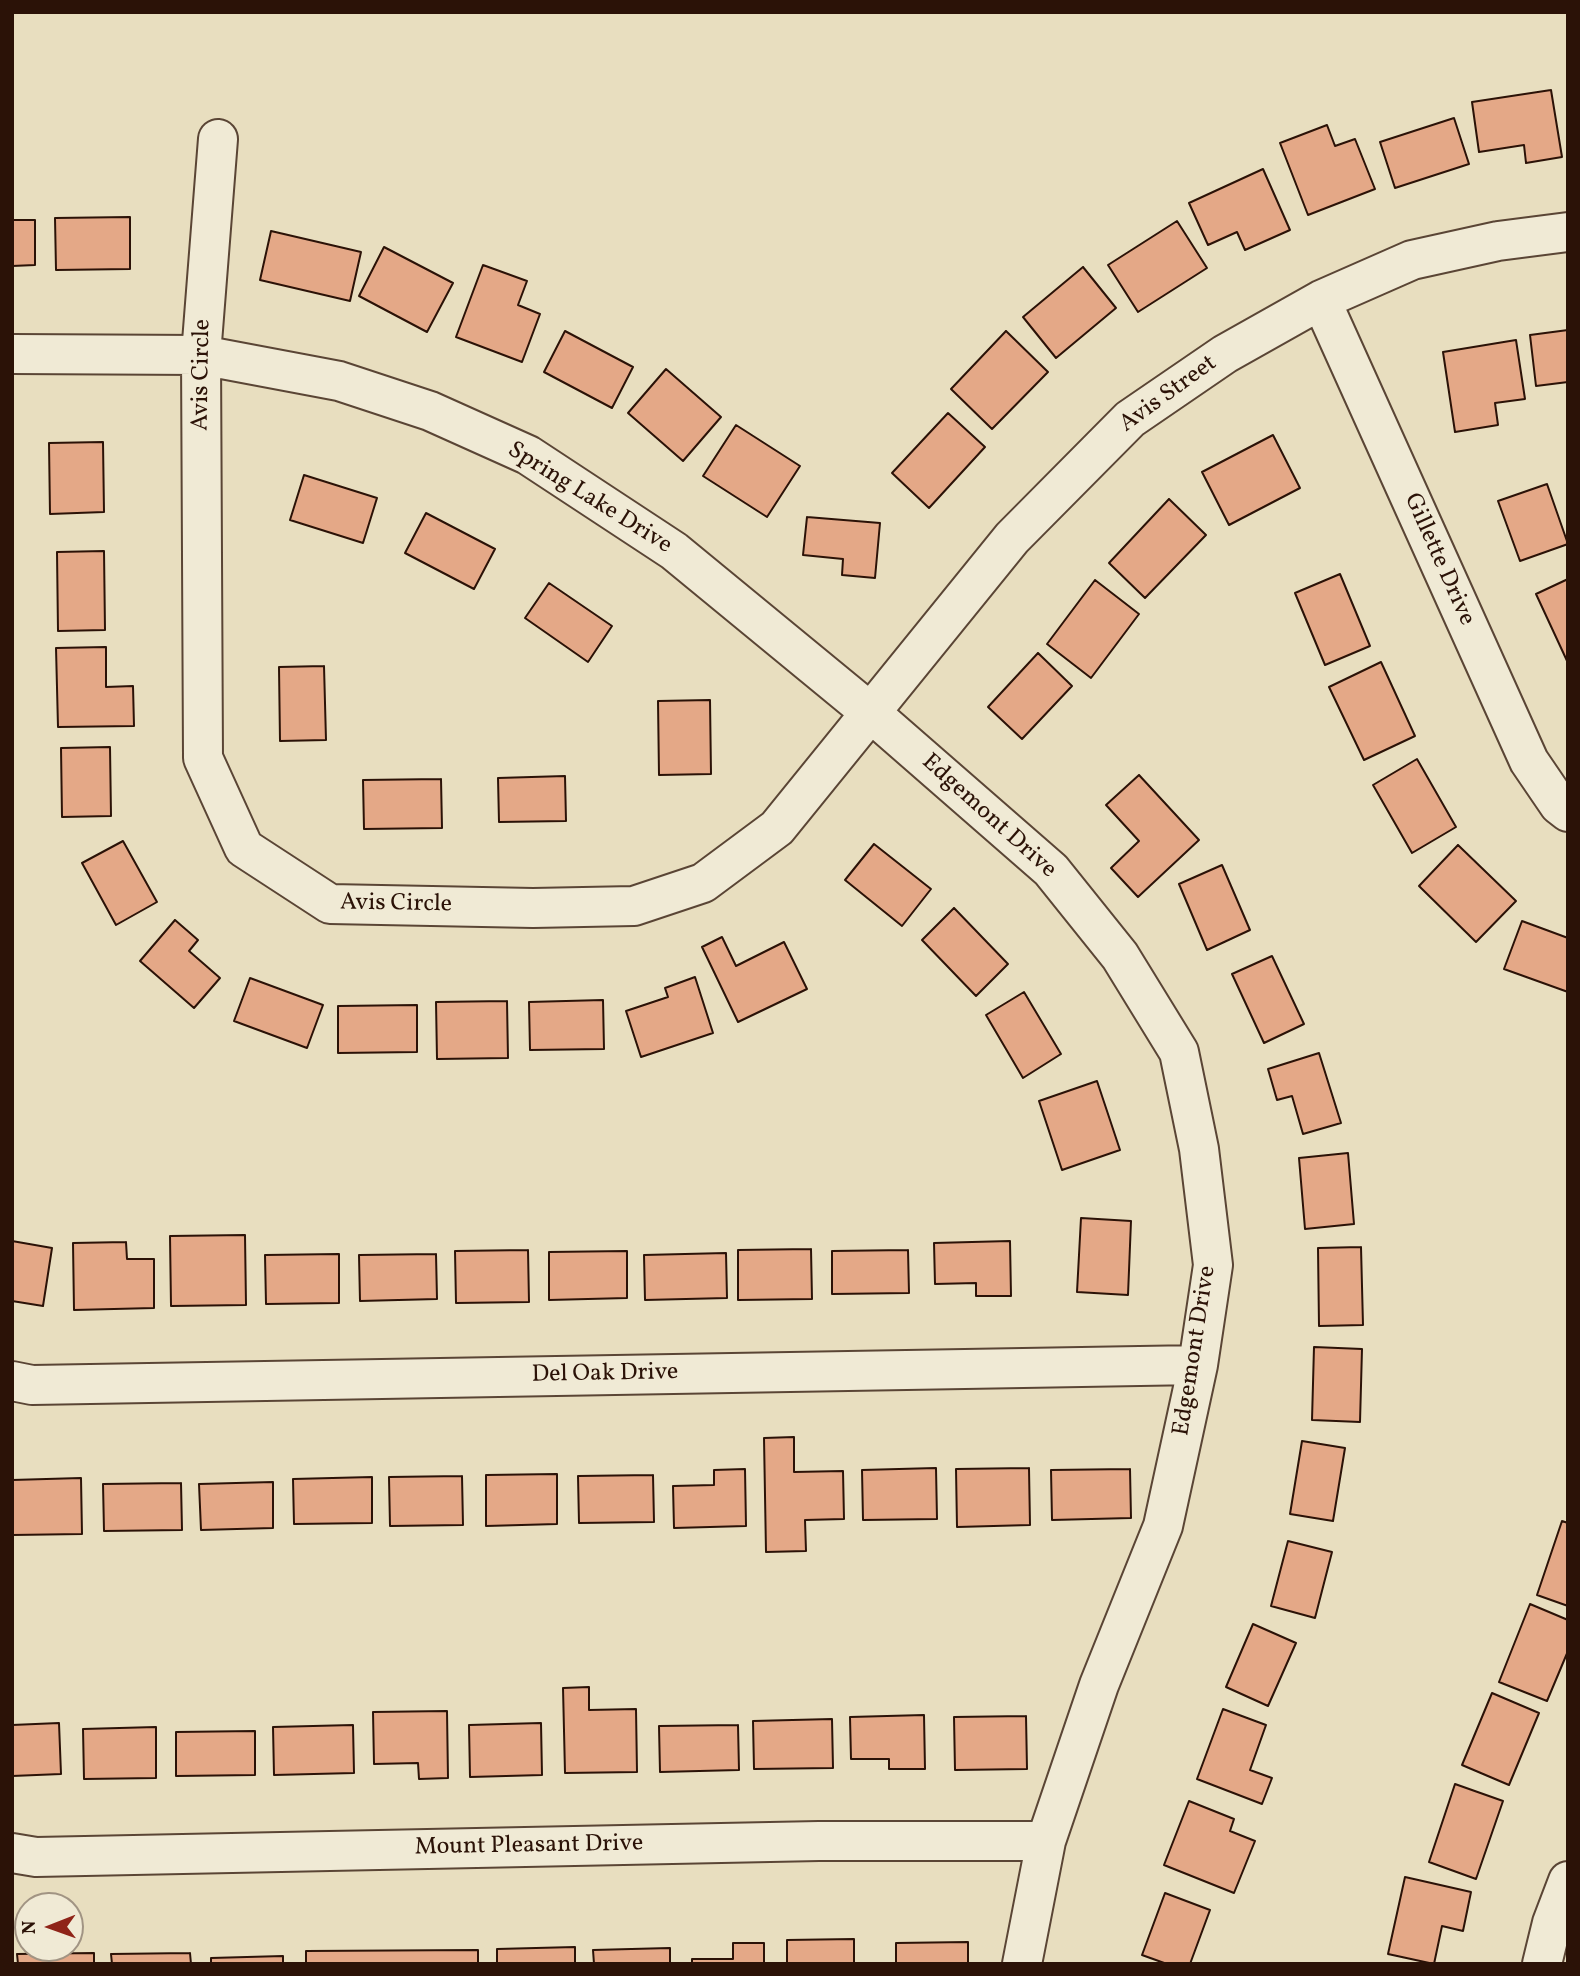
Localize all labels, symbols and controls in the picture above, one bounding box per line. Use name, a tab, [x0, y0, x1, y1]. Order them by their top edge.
street label: Avis Circle	[188, 319, 218, 431]
street label: Avis Street	[1115, 350, 1223, 440]
street label: Spring Lake Drive	[501, 437, 677, 561]
street label: Gillette Drive	[1396, 489, 1480, 631]
street label: Edgemont Drive	[915, 749, 1061, 885]
street label: Avis Circle	[340, 890, 452, 920]
street label: Edgemont Drive	[1168, 1264, 1224, 1438]
street label: Del Oak Drive	[531, 1359, 679, 1391]
street label: Mount Pleasant Drive	[414, 1831, 644, 1863]
north arrow	[14, 1892, 84, 1962]
text: N	[17, 1920, 43, 1934]

